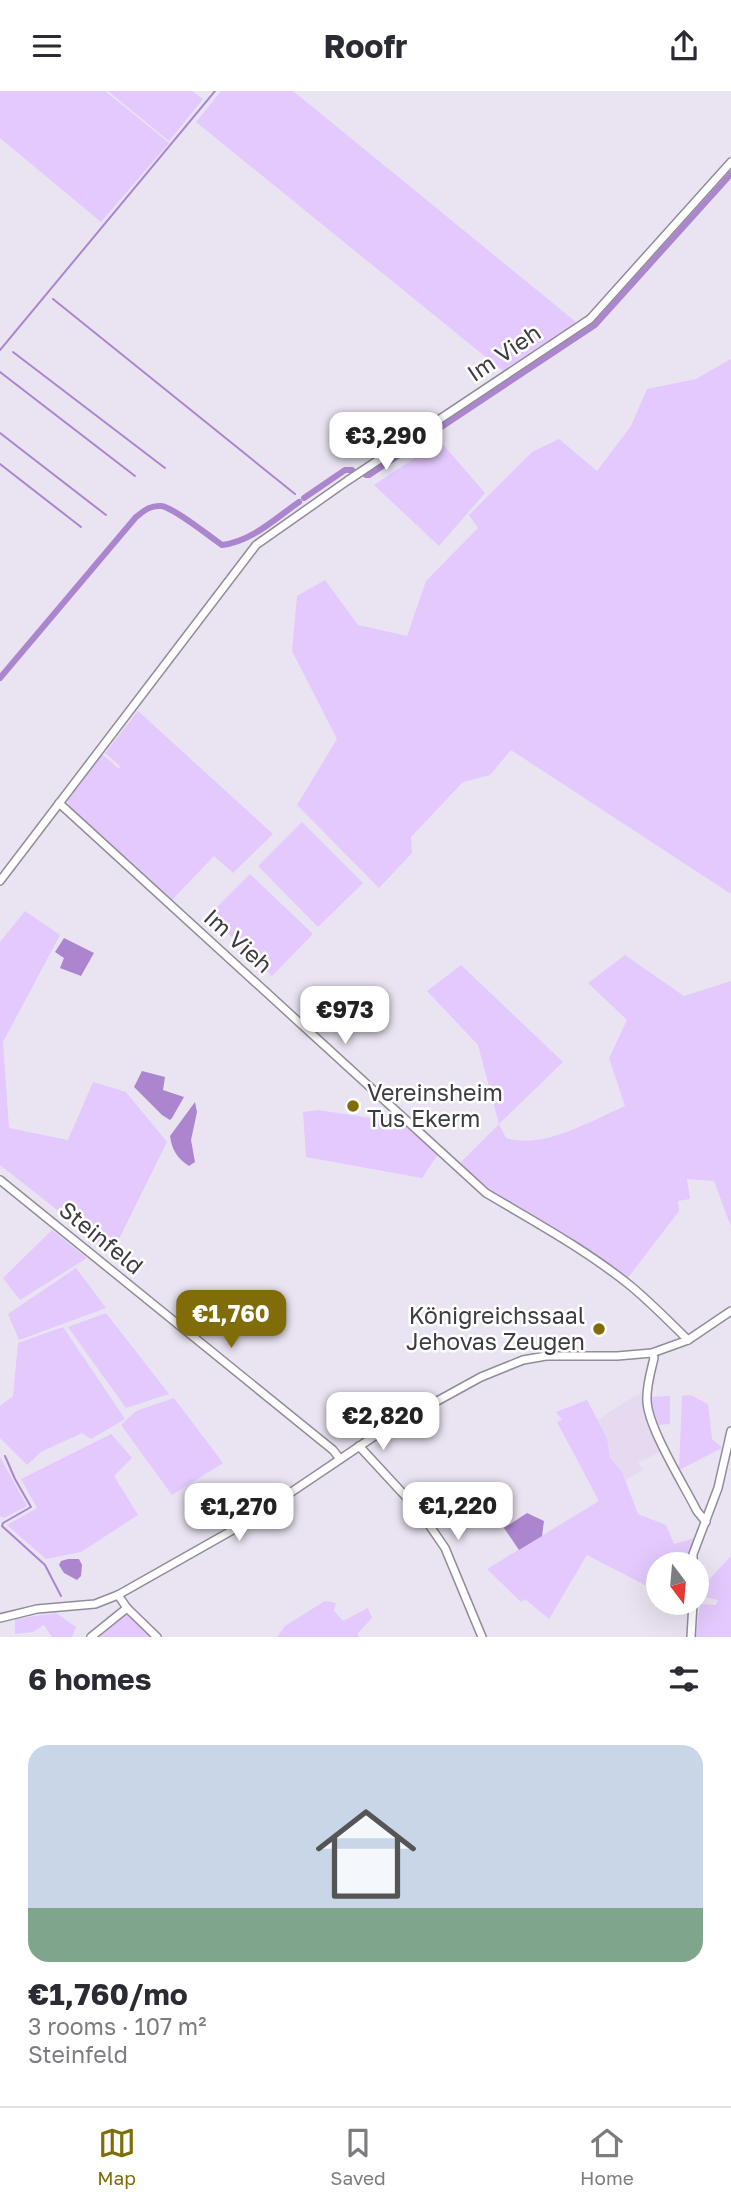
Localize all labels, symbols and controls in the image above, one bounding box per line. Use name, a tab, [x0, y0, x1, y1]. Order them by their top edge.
icon: menu	[28, 27, 66, 65]
text: Roofr	[323, 27, 408, 65]
icon: share	[665, 27, 703, 65]
street label: Im Vieh	[461, 318, 545, 387]
pin: €3,290	[329, 413, 443, 472]
text: €3,290	[345, 421, 427, 449]
street label: Im Vieh	[199, 902, 279, 978]
pin: €973	[304, 986, 386, 1046]
text: €973	[316, 995, 374, 1023]
place label: Vereinsheim Tus Ekerm	[367, 1078, 503, 1132]
marker: Vereinsheim Tus Ekerm	[345, 1098, 361, 1114]
street label: Steinfeld	[54, 1195, 149, 1280]
pin: €1,760	[174, 1291, 288, 1350]
text: €1,760	[192, 1299, 270, 1327]
place label: Königreichssaal Jehovas Zeugen	[406, 1301, 585, 1355]
marker: Königreichssaal Jehovas Zeugen	[591, 1321, 607, 1337]
pin: €2,820	[326, 1393, 440, 1452]
text: €2,820	[342, 1401, 424, 1429]
pin: €1,270	[182, 1483, 296, 1543]
pin: €1,220	[401, 1483, 515, 1542]
text: €1,220	[419, 1491, 497, 1519]
text: €1,270	[201, 1492, 277, 1520]
north arrow	[646, 1552, 709, 1615]
map controls	[646, 1552, 709, 1615]
icon: filters	[665, 1660, 703, 1698]
text: 6 homes	[28, 1661, 151, 1697]
icon: home	[303, 1791, 429, 1917]
text: €1,760/mo	[28, 1976, 188, 2012]
text: 3 rooms · 107 m²	[28, 2012, 206, 2040]
text: Steinfeld	[28, 2040, 128, 2068]
tab: Map	[97, 2124, 136, 2189]
tab: Saved	[330, 2124, 386, 2189]
tab: Home	[580, 2124, 634, 2189]

